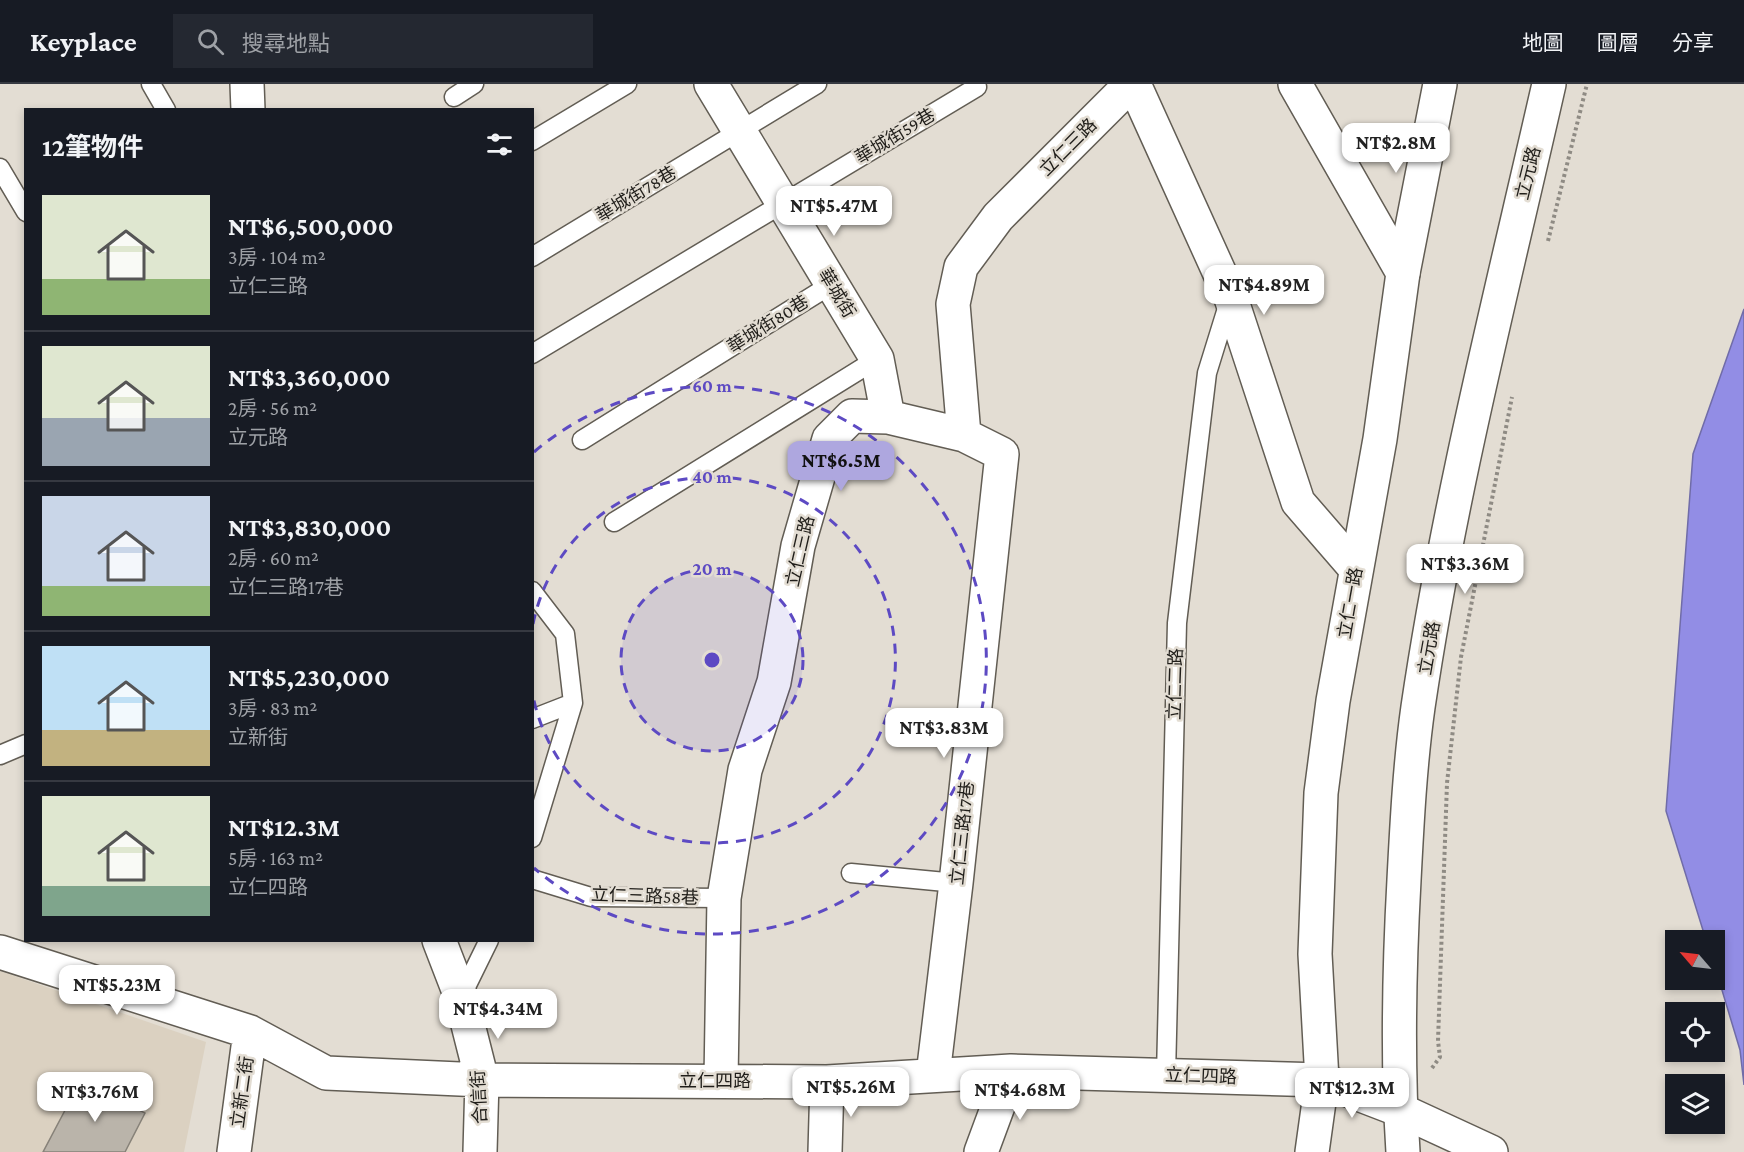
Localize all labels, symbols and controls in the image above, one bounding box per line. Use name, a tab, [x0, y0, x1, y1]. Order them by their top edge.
search box	[173, 14, 593, 68]
icon: search	[194, 25, 227, 58]
text: Keyplace	[30, 26, 137, 57]
text: 搜尋地點	[242, 31, 330, 56]
text: 地圖	[1522, 31, 1564, 55]
text: 圖層	[1597, 31, 1639, 55]
text: 分享	[1672, 31, 1714, 55]
street label: 華城街59巷	[852, 104, 938, 168]
street label: 立仁三路	[1035, 114, 1101, 180]
pin: NT$2.8M	[1341, 123, 1451, 174]
icon: filters	[483, 128, 516, 161]
text: NT$2.8M	[1356, 131, 1436, 153]
text: 12筆物件	[42, 133, 143, 162]
street label: 立元路	[1512, 144, 1544, 202]
street label: 華城街78巷	[592, 162, 680, 226]
pin: NT$5.47M	[772, 186, 896, 237]
text: NT$5.47M	[790, 194, 878, 216]
text: NT$6,500,000	[228, 212, 394, 241]
icon: home	[90, 219, 162, 291]
text: 3房 · 104 m²	[228, 246, 326, 268]
street label: 華城街	[815, 265, 859, 321]
pin: NT$4.89M	[1202, 265, 1326, 316]
text: NT$4.89M	[1218, 273, 1310, 295]
text: 立仁三路	[228, 275, 308, 297]
street label: 華城街80巷	[724, 291, 812, 357]
text: NT$3,360,000	[228, 363, 391, 392]
icon: home	[90, 370, 162, 442]
text: 60 m	[692, 376, 732, 396]
text: 2房 · 56 m²	[228, 397, 317, 419]
text: 立元路	[228, 426, 288, 448]
pin: NT$6.5M	[786, 441, 896, 492]
text: NT$6.5M	[801, 449, 881, 471]
text: 40 m	[692, 467, 732, 487]
text: NT$3,830,000	[228, 513, 391, 542]
street label: 立仁三路	[782, 514, 818, 588]
icon: home	[90, 520, 162, 592]
pin: NT$3.36M	[1403, 544, 1527, 595]
text: 2房 · 60 m²	[228, 547, 319, 569]
text: NT$3.36M	[1421, 552, 1509, 574]
text: 20 m	[693, 559, 732, 579]
street label: 立仁一路	[1334, 566, 1366, 640]
text: 立仁三路17巷	[228, 576, 344, 598]
street label: 立元路	[1414, 620, 1444, 676]
street label: 立仁二路	[1164, 648, 1186, 720]
centre of rings	[702, 650, 722, 670]
text: NT$5,230,000	[228, 663, 390, 692]
icon: home	[90, 670, 162, 742]
text: 3房 · 83 m²	[228, 697, 317, 719]
pin: NT$3.83M	[882, 708, 1006, 759]
text: NT$3.83M	[899, 716, 989, 738]
text: 立新街	[228, 726, 288, 748]
street label: 立仁三路17巷	[947, 780, 977, 886]
text: NT$12.3M	[228, 813, 340, 842]
icon: home	[90, 820, 162, 892]
text: 5房 · 163 m²	[228, 847, 323, 869]
text: 立仁四路	[228, 876, 308, 898]
street label: 立仁三路58巷	[591, 884, 699, 908]
north arrow	[1665, 930, 1725, 990]
map controls	[1665, 930, 1725, 1134]
pin: NT$5.23M	[55, 965, 179, 1016]
text: NT$5.23M	[73, 973, 161, 995]
pin: NT$4.34M	[436, 989, 560, 1040]
text: NT$4.34M	[453, 997, 543, 1019]
button: locate	[1665, 1002, 1725, 1062]
street label: 立新二街	[227, 1055, 257, 1129]
street label: 立仁四路	[1165, 1065, 1237, 1087]
pin: NT$5.26M	[789, 1067, 913, 1118]
pin: NT$12.3M	[1290, 1068, 1414, 1119]
street label: 合信街	[468, 1070, 490, 1124]
pin: NT$4.68M	[958, 1070, 1082, 1121]
street label: 立仁四路	[679, 1071, 751, 1091]
pin: NT$3.76M	[33, 1072, 157, 1123]
button: layers	[1665, 1074, 1725, 1134]
text: NT$5.26M	[806, 1075, 896, 1097]
text: NT$12.3M	[1309, 1076, 1395, 1098]
text: NT$4.68M	[974, 1078, 1066, 1100]
text: NT$3.76M	[51, 1080, 139, 1102]

